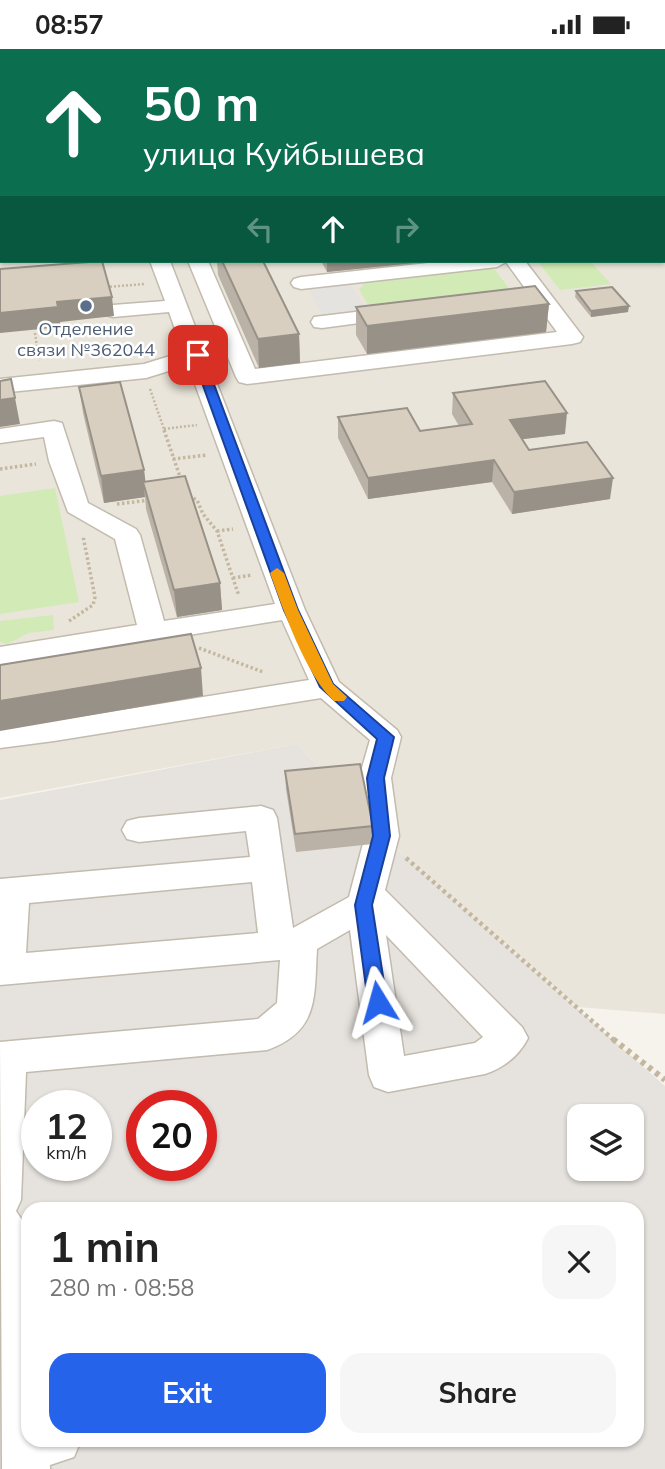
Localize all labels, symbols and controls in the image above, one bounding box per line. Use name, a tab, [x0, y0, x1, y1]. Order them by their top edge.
text: 08:57	[35, 8, 104, 41]
text: 50 m	[143, 72, 259, 133]
icon: ahead	[28, 77, 119, 168]
text: улица Куйбышева	[143, 133, 425, 173]
icon: left	[241, 210, 279, 248]
icon: ahead	[314, 210, 352, 248]
icon: right	[387, 210, 425, 248]
marker: Отделение связи №362044	[78, 298, 94, 314]
place label: Отделение связи №362044	[17, 317, 155, 361]
pin	[168, 325, 228, 385]
icon: arrive	[179, 336, 217, 374]
position arrow	[341, 965, 415, 1039]
speed limit sign: 20	[126, 1090, 217, 1181]
text: 12	[45, 1104, 88, 1148]
map controls	[567, 1104, 644, 1181]
button: layers	[567, 1104, 644, 1181]
text: km/h	[46, 1141, 87, 1164]
text: 1 min	[49, 1220, 160, 1273]
button: close	[542, 1225, 616, 1299]
text: 280 m · 08:58	[49, 1273, 194, 1302]
button: Exit	[49, 1353, 326, 1433]
button: Share	[340, 1353, 616, 1433]

